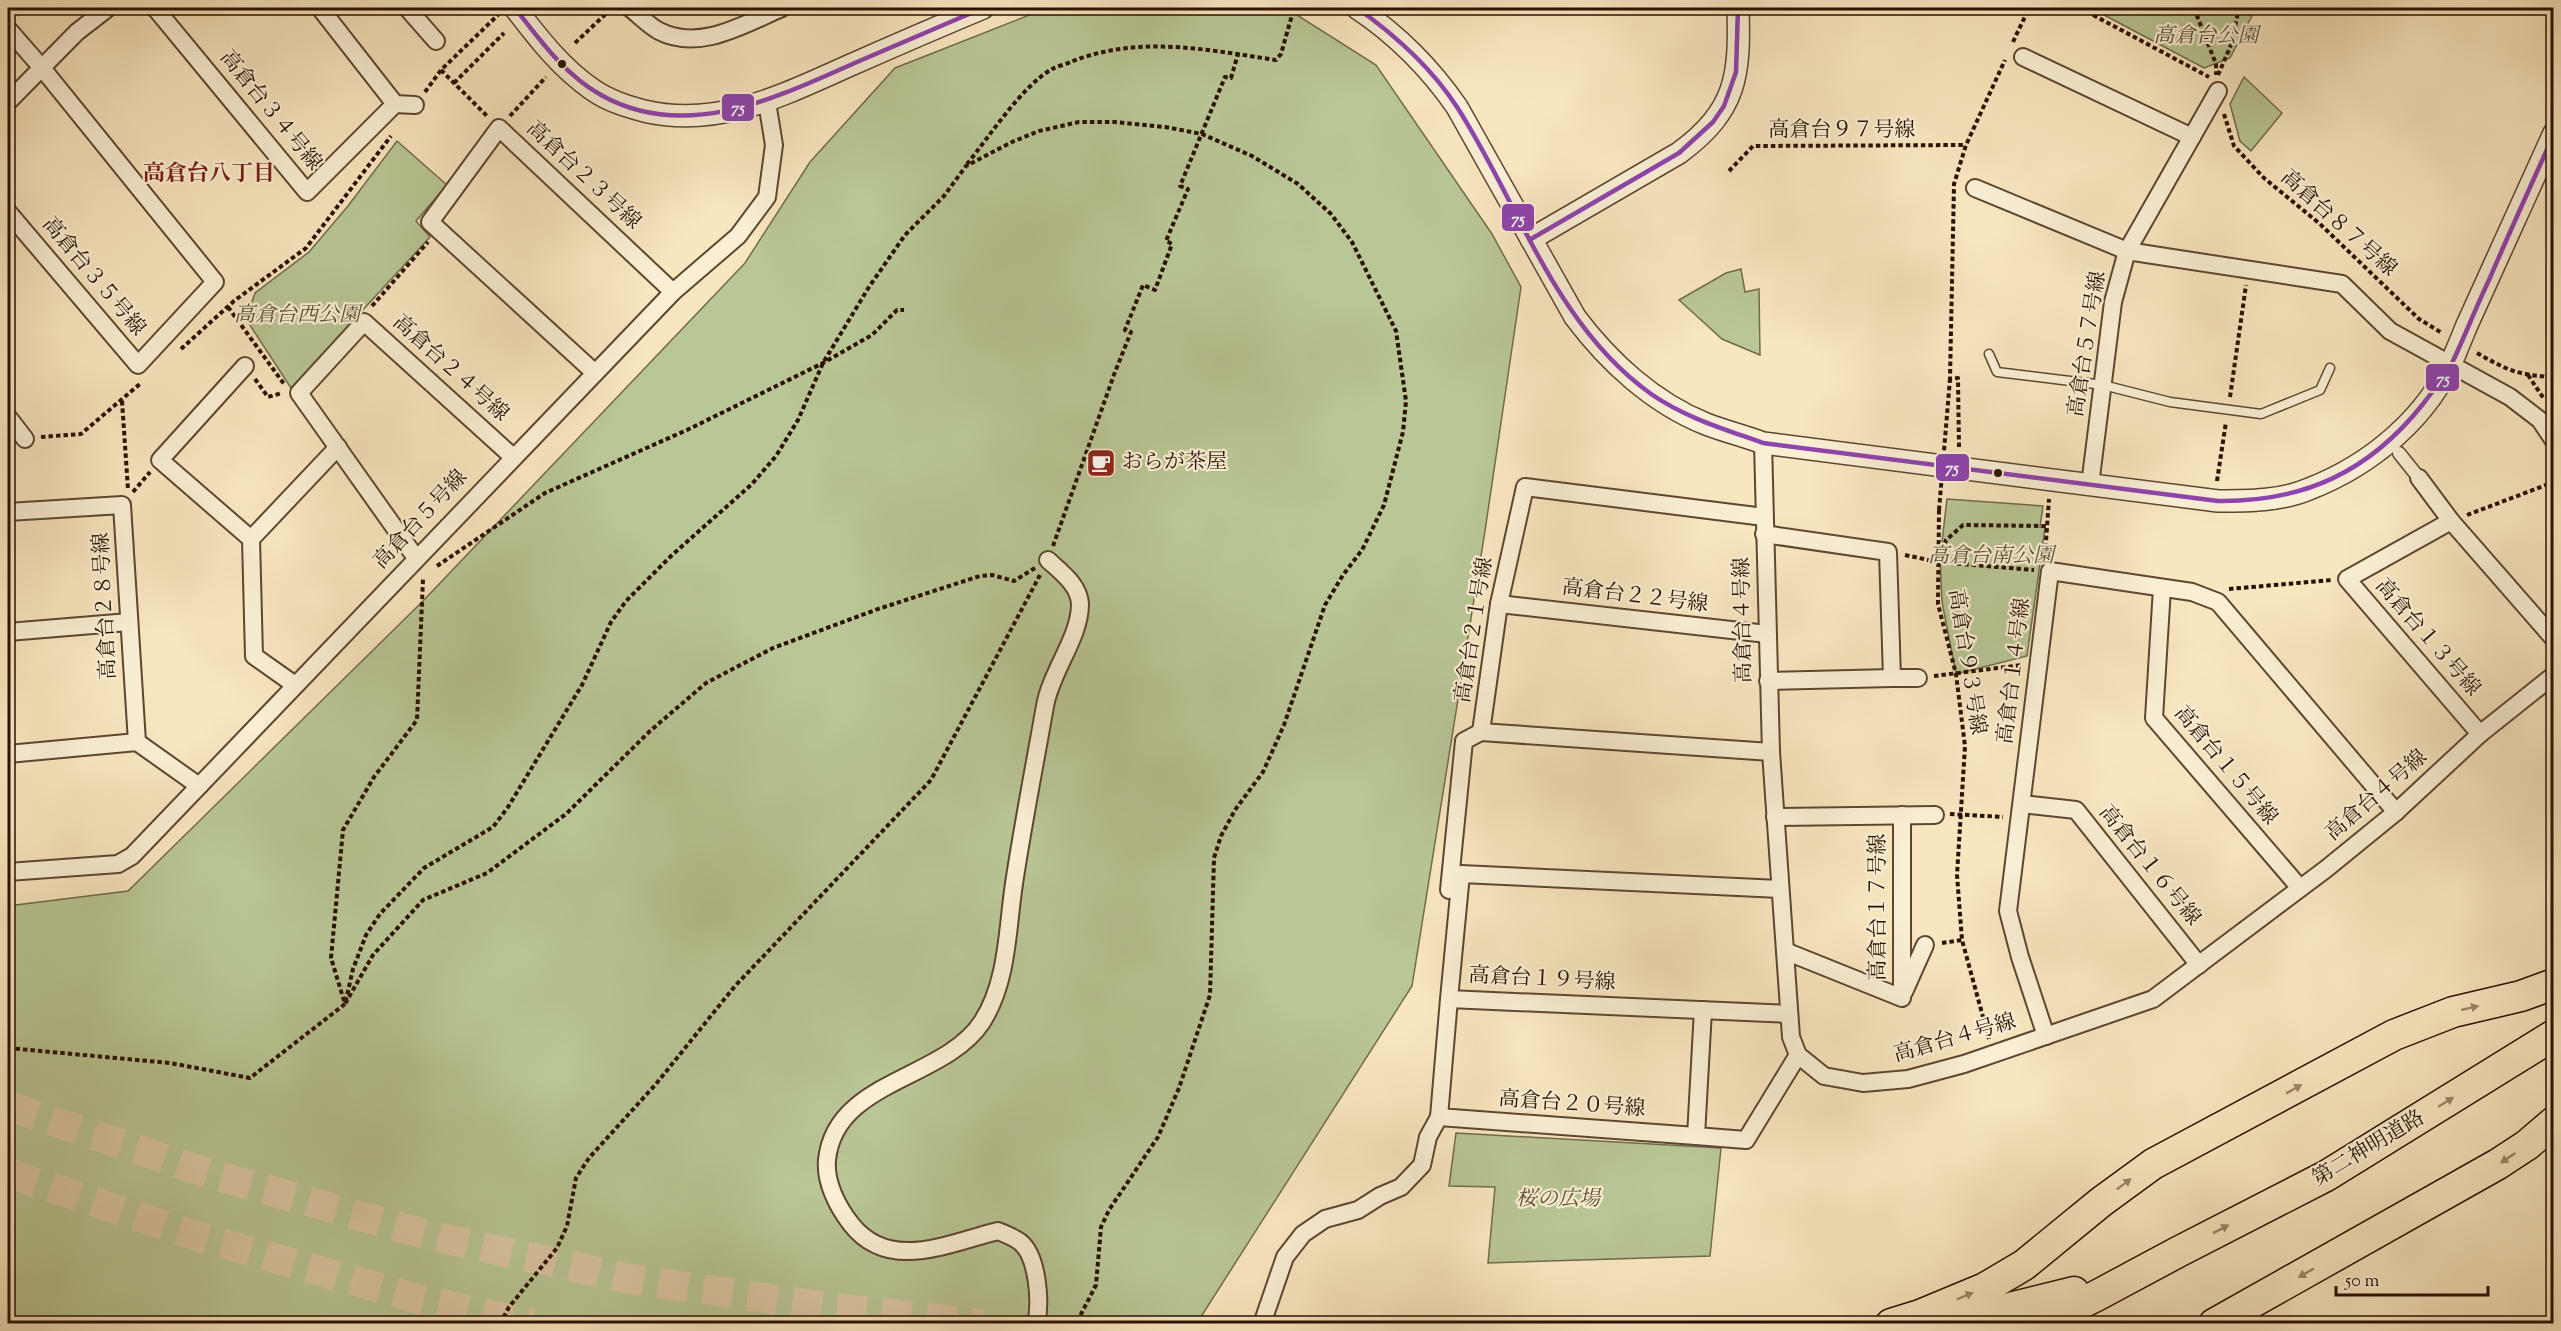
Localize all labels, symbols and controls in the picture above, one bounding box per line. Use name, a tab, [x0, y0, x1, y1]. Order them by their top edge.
park label: 高倉台公園	[2154, 22, 2261, 52]
street label: 高倉台３４号線	[212, 44, 328, 178]
unlabelled marker	[556, 58, 568, 70]
line badge: 75	[721, 93, 755, 122]
text: 75	[731, 98, 745, 121]
street label: 高倉台２３号線	[519, 115, 647, 237]
street label: 高倉台９７号線	[1769, 116, 1916, 146]
district label: 高倉台八丁目	[143, 159, 275, 191]
street label: 高倉台８７号線	[2273, 164, 2403, 284]
line badge: 75	[1501, 203, 1535, 232]
text: 75	[1511, 209, 1525, 232]
street label: 高倉台３５号線	[34, 211, 152, 343]
street label: 高倉台５７号線	[2062, 269, 2114, 419]
park label: 高倉台西公園	[234, 301, 363, 331]
street label: 高倉台２４号線	[385, 309, 515, 429]
line badge: 75	[2425, 363, 2460, 392]
text: 75	[2436, 369, 2450, 392]
cafe icon: おらが茶屋	[1085, 447, 1117, 479]
place label: おらが茶屋	[1122, 448, 1227, 478]
line badge: 75	[1935, 453, 1970, 482]
text: 75	[1945, 458, 1959, 481]
street label: 高倉台５号線	[367, 464, 475, 576]
unlabelled marker	[1992, 467, 2004, 479]
street label: 高倉台２８号線	[87, 532, 125, 680]
park label: 高倉台南公園	[1928, 542, 2057, 572]
street label: 高倉台２１号線	[1449, 555, 1501, 705]
street label: 高倉台４号線	[1728, 557, 1760, 683]
street label: 高倉台２２号線	[1560, 573, 1710, 621]
street label: 高倉台１３号線	[2367, 573, 2487, 703]
street label: 高倉台９３号線	[1940, 587, 1992, 737]
street label: 高倉台１４号線	[1991, 596, 2039, 746]
street label: 高倉台１５号線	[2166, 700, 2284, 832]
street label: 高倉台４号線	[2320, 743, 2434, 849]
street label: 高倉台１６号線	[2091, 799, 2207, 933]
street label: 高倉台１７号線	[1864, 834, 1894, 981]
street label: 高倉台１９号線	[1468, 961, 1616, 999]
one-way arrow	[2461, 1002, 2480, 1012]
street label: 高倉台４号線	[1890, 1007, 2020, 1071]
one-way arrow	[2286, 1084, 2303, 1094]
street label: 高倉台２０号線	[1498, 1085, 1646, 1125]
one-way arrow	[2438, 1097, 2454, 1108]
street label: 第二神明道路	[2307, 1104, 2431, 1194]
one-way arrow	[2500, 1152, 2516, 1164]
one-way arrow	[2117, 1179, 2132, 1191]
park label: 桜の広場	[1516, 1185, 1602, 1215]
one-way arrow	[2213, 1225, 2230, 1234]
scale bar	[2336, 1259, 2488, 1297]
one-way arrow	[2298, 1268, 2315, 1278]
text: 50 m	[2344, 1269, 2380, 1295]
one-way arrow	[1957, 1291, 1975, 1301]

